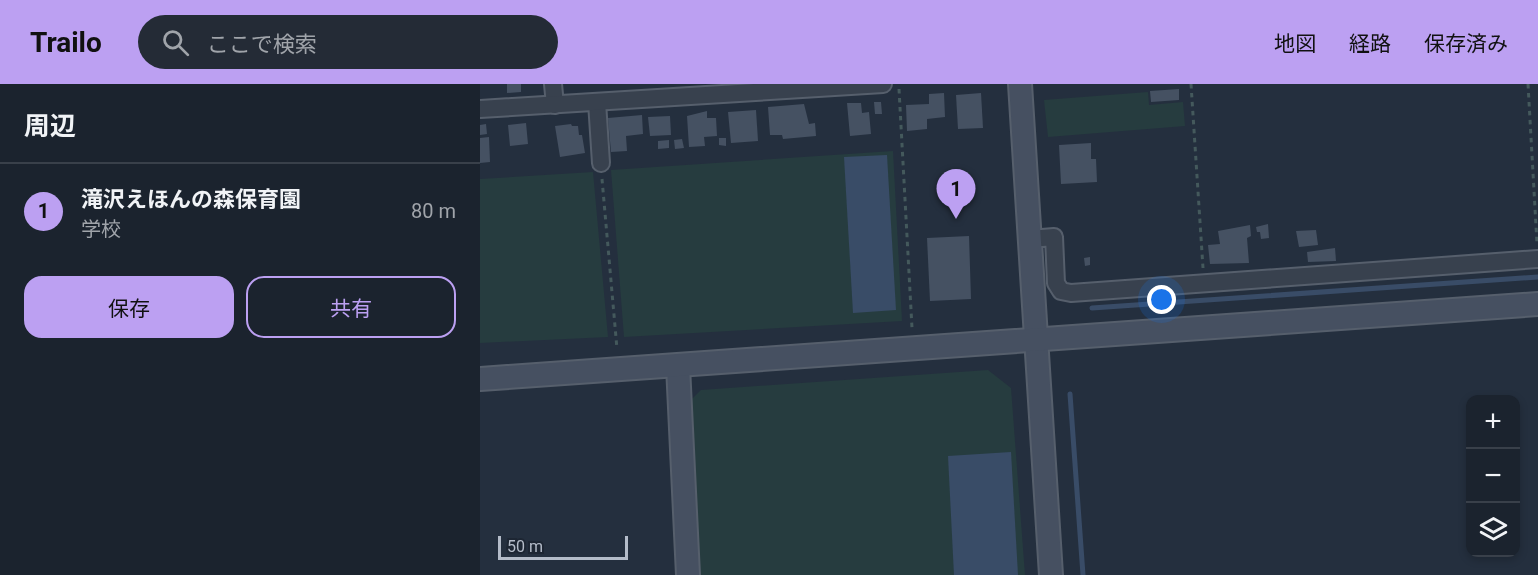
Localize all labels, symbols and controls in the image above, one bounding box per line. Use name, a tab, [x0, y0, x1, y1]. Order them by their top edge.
search box	[138, 15, 558, 69]
text: Trailo	[30, 26, 102, 59]
icon: search	[159, 26, 192, 59]
text: ここで検索	[207, 32, 317, 57]
text: 地図	[1274, 32, 1316, 56]
text: 経路	[1349, 32, 1391, 56]
text: 保存済み	[1424, 32, 1508, 56]
text: 周辺	[24, 111, 76, 141]
pin: 1	[936, 170, 976, 219]
text: 滝沢えほんの森保育園	[81, 187, 301, 212]
text: 1	[38, 199, 49, 223]
text: 80 m	[411, 199, 456, 223]
text: 学校	[81, 217, 121, 241]
button: 保存	[24, 276, 234, 338]
button: 共有	[246, 276, 456, 338]
your location	[1147, 285, 1176, 314]
map controls	[1466, 395, 1520, 557]
button: +	[1466, 395, 1520, 449]
button: −	[1466, 449, 1520, 503]
button: layers	[1466, 503, 1520, 557]
scale bar	[498, 533, 628, 560]
text: 50 m	[507, 537, 543, 556]

